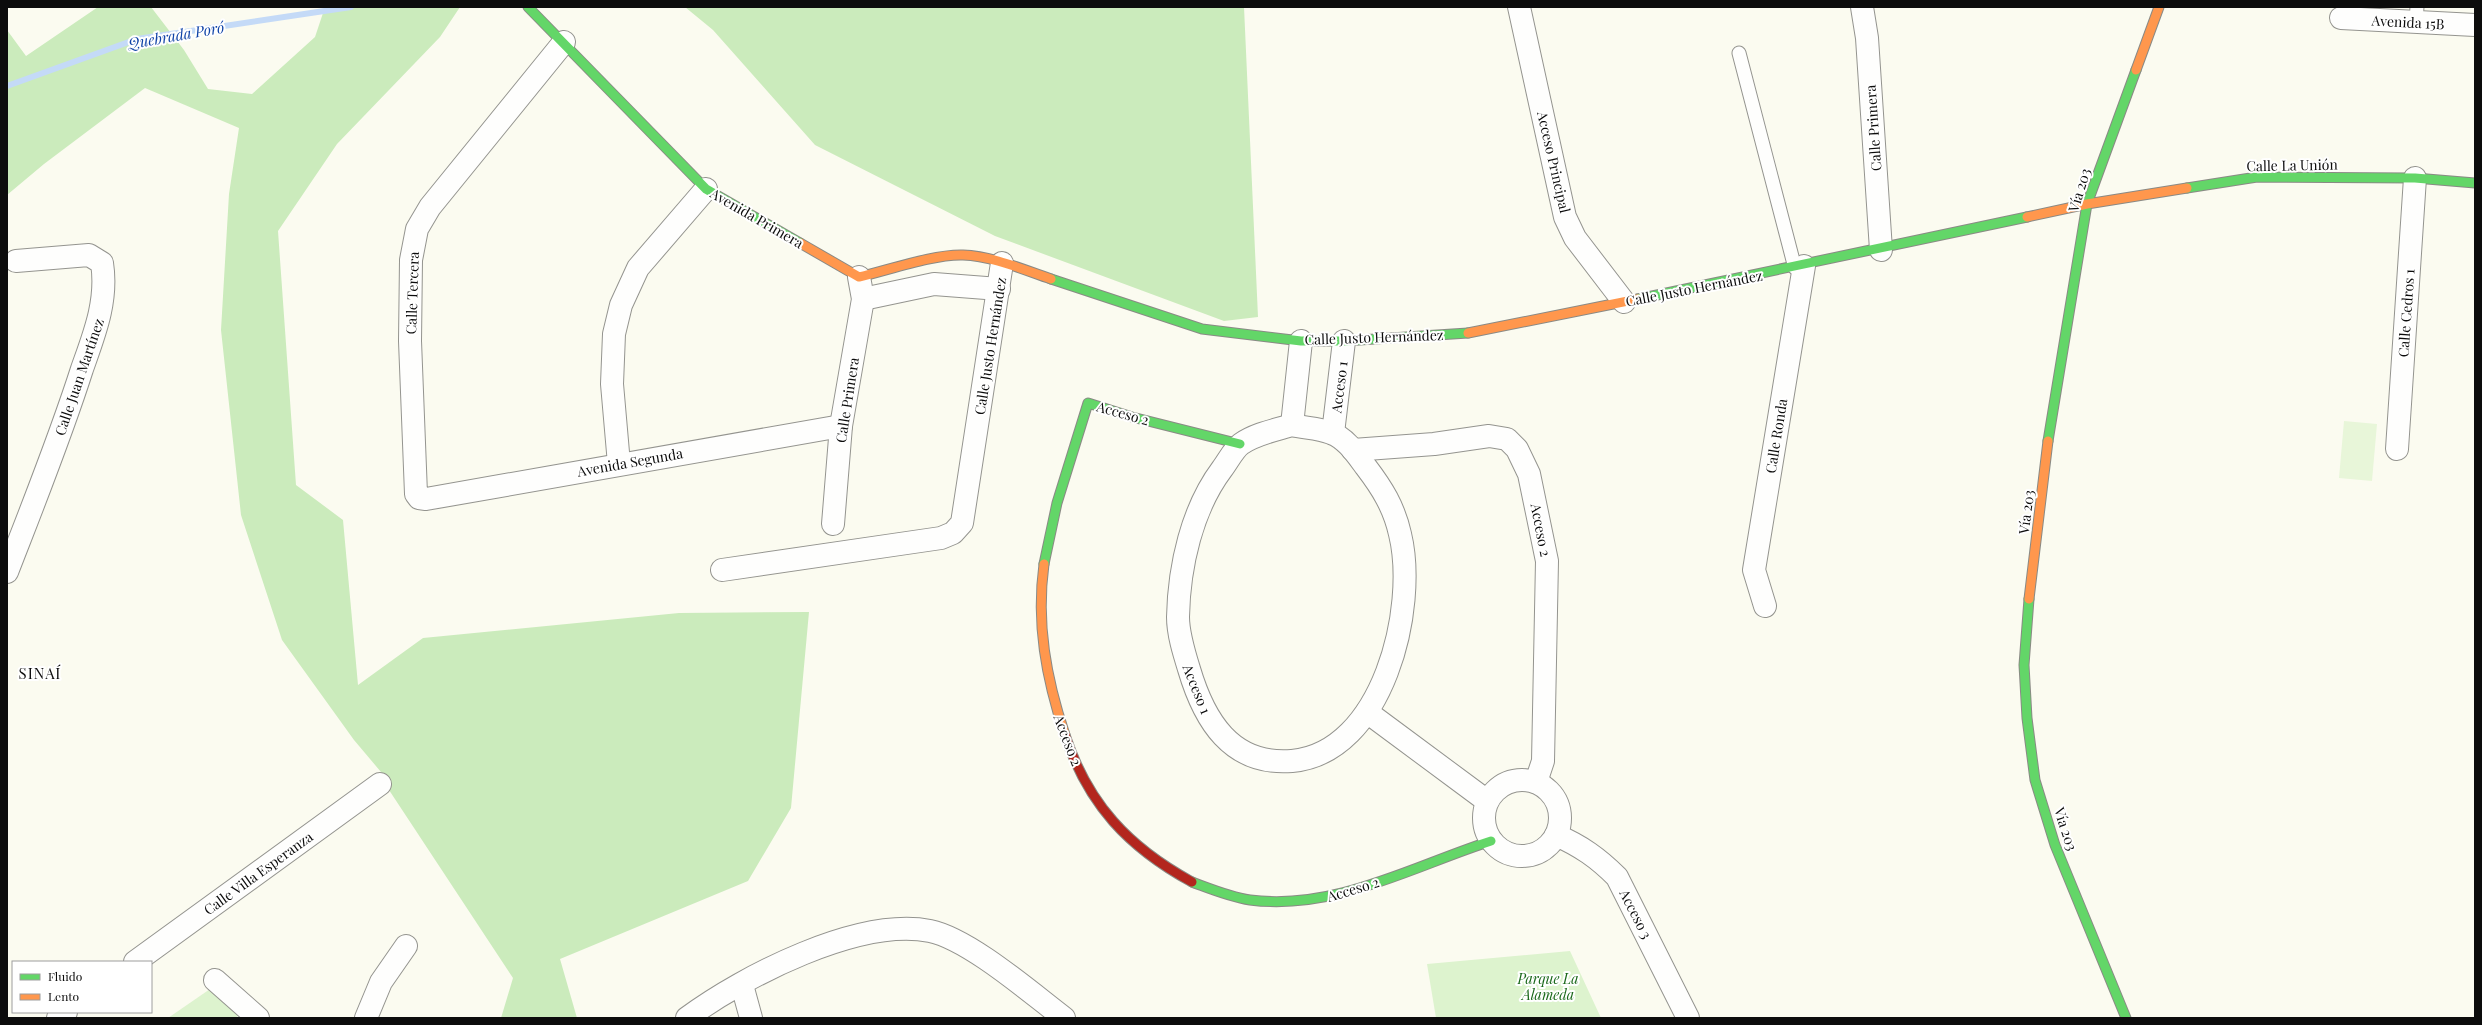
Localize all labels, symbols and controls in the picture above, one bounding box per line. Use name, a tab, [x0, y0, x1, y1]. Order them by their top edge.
street label: Avenida 15B	[2370, 11, 2445, 33]
water label: Quebrada Poró	[125, 17, 226, 53]
street label: Calle Primera	[1861, 84, 1885, 172]
street label: Acceso Principal	[1533, 108, 1575, 215]
street label: Calle La Unión	[2246, 155, 2338, 175]
street label: Vía 203	[2063, 166, 2095, 215]
street label: Avenida Primera	[706, 183, 807, 252]
street label: Calle Tercera	[401, 251, 423, 335]
street label: Calle Justo Hernández	[1624, 265, 1764, 311]
street label: Calle Cedros 1	[2393, 268, 2419, 358]
street label: Calle Justo Hernández	[970, 275, 1010, 416]
street label: Calle Juan Martínez	[50, 316, 108, 438]
street label: Calle Justo Hernández	[1304, 325, 1444, 349]
street label: Calle Primera	[831, 356, 863, 444]
street label: Acceso 1	[1326, 360, 1352, 415]
street label: Acceso 2	[1094, 396, 1152, 430]
street label: Calle Ronda	[1761, 397, 1791, 475]
street label: Avenida Segunda	[575, 443, 684, 481]
street label: Vía 203	[2014, 489, 2038, 536]
street label: Acceso 2	[1526, 501, 1555, 558]
street label: Acceso 1	[1178, 660, 1216, 717]
district label: SINAÍ	[19, 663, 61, 683]
street label: Acceso 2	[1049, 711, 1087, 769]
street label: Vía 203	[2050, 804, 2082, 853]
street label: Calle Villa Esperanza	[200, 827, 316, 919]
street label: Acceso 2	[1324, 872, 1382, 906]
street label: Acceso 3	[1615, 885, 1657, 942]
legend	[12, 961, 152, 1013]
text: Fluido	[48, 968, 83, 984]
park label: Parque La Alameda	[1516, 969, 1579, 1004]
text: Lento	[48, 988, 80, 1004]

